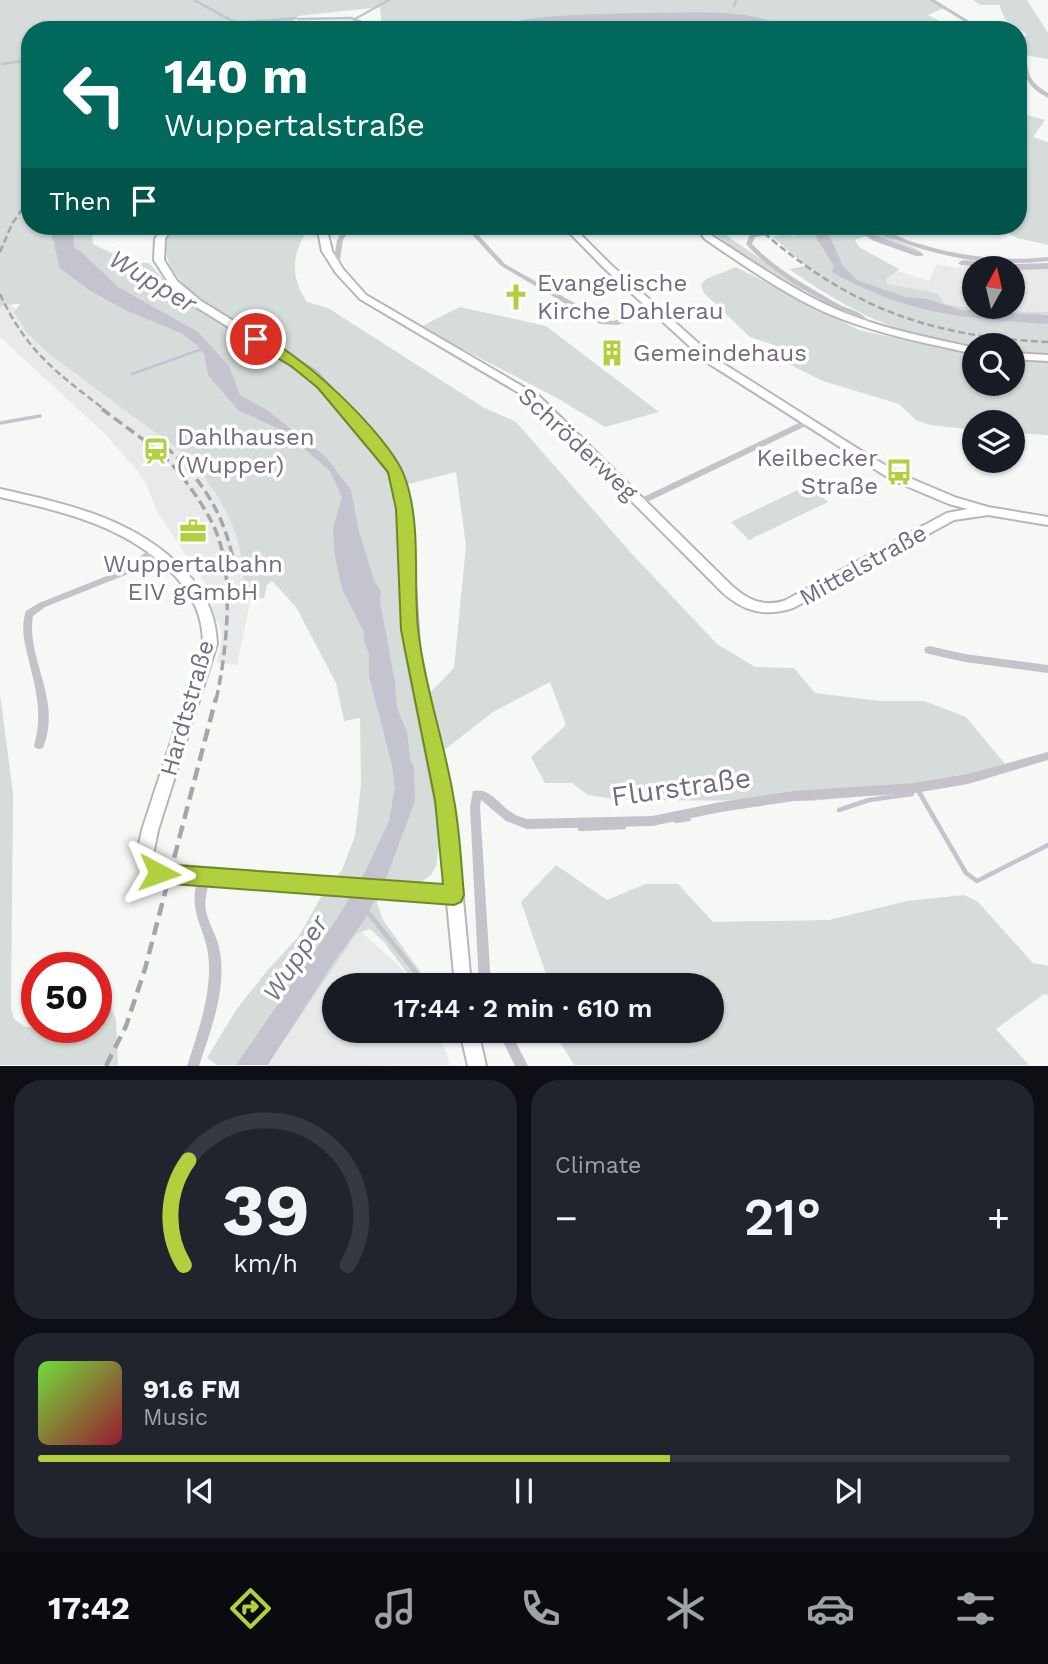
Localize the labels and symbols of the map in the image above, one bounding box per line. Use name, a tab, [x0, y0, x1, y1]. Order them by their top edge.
water label: Wupper	[104, 243, 203, 319]
north arrow	[962, 256, 1026, 318]
place label: Evangelische Kirche Dahlerau	[537, 269, 724, 325]
church icon: Evangelische Kirche Dahlerau	[501, 282, 531, 312]
pin	[226, 309, 286, 369]
building icon: Gemeindehaus	[597, 338, 627, 368]
place label: Gemeindehaus	[633, 339, 807, 367]
street label: Schröderweg	[513, 382, 643, 506]
place label: Dahlhausen (Wupper)	[177, 423, 315, 479]
station icon: Dahlhausen (Wupper)	[141, 436, 171, 466]
place label: Keilbecker Straße	[757, 444, 878, 500]
bus stop icon: Keilbecker Straße	[884, 457, 914, 487]
office icon: Wuppertalbahn EIV gGmbH	[178, 516, 208, 546]
street label: Mittelstraße	[795, 519, 931, 611]
place label: Wuppertalbahn EIV gGmbH	[103, 550, 283, 606]
street label: Hardtstraße	[154, 637, 220, 779]
street label: Flurstraße	[609, 761, 753, 813]
position arrow	[122, 836, 196, 910]
water label: Wupper	[256, 909, 334, 1007]
speed limit sign: 50	[21, 952, 112, 1043]

